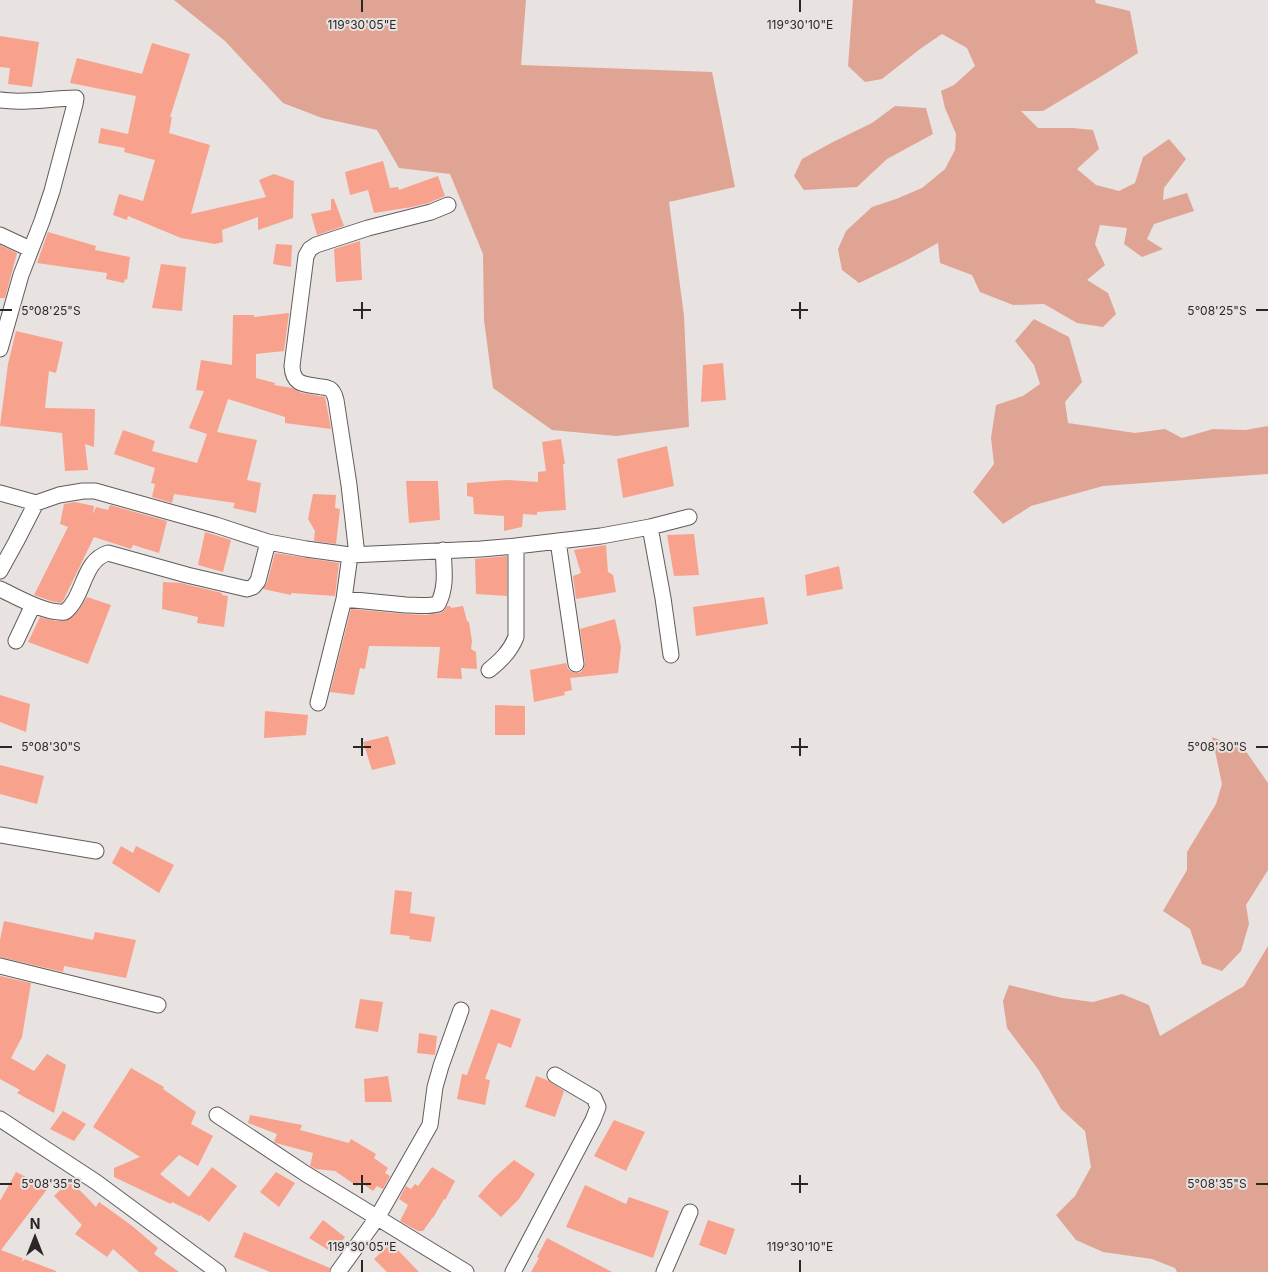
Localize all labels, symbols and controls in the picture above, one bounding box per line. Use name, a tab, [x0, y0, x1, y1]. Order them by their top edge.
text: 119°30'05"E	[328, 17, 396, 32]
text: 119°30'10"E	[767, 17, 833, 32]
text: 5°08'25"S	[21, 303, 81, 318]
text: 5°08'25"S	[1187, 303, 1247, 318]
text: 5°08'30"S	[21, 739, 81, 754]
text: 5°08'30"S	[1187, 739, 1247, 754]
text: 5°08'35"S	[21, 1176, 81, 1191]
text: 5°08'35"S	[1187, 1176, 1247, 1191]
north arrow	[10, 1212, 60, 1262]
text: N	[30, 1215, 40, 1232]
text: 119°30'05"E	[328, 1239, 396, 1254]
text: 119°30'10"E	[767, 1239, 833, 1254]

